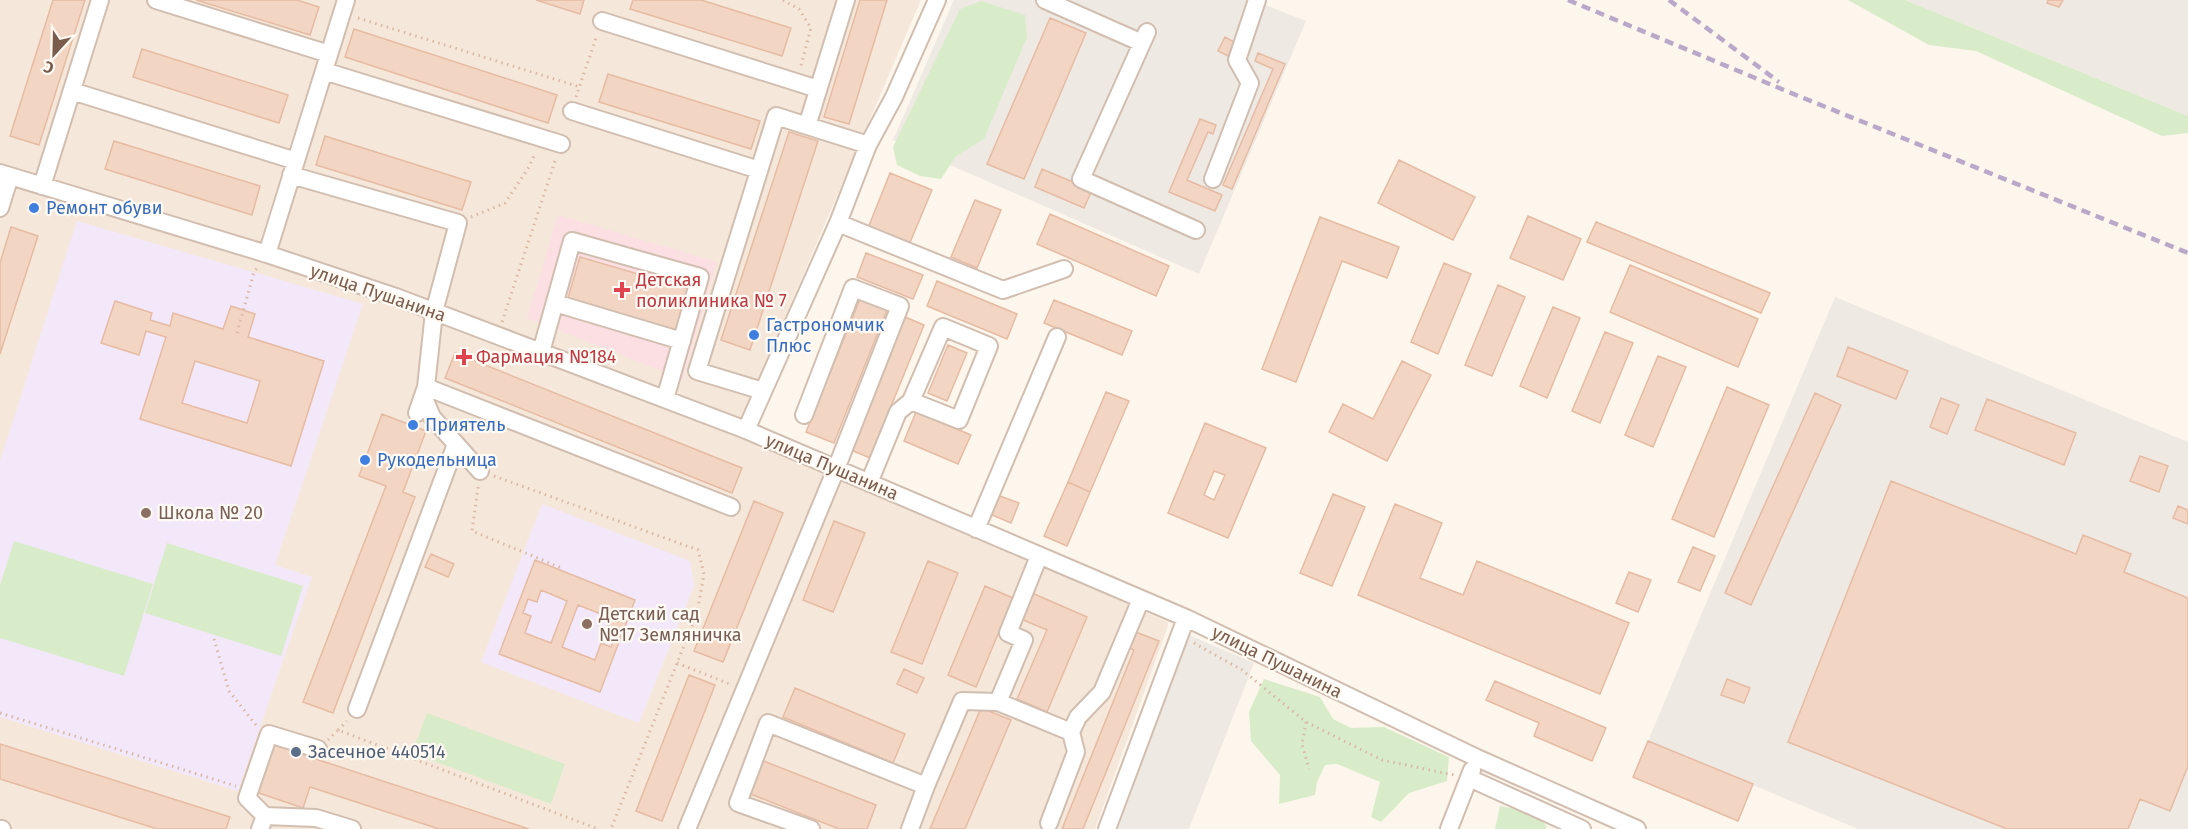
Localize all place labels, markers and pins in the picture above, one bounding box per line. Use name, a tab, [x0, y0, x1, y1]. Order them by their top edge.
place label: Ремонт обуви	[46, 197, 163, 219]
marker: Ремонт обуви	[27, 201, 41, 215]
place label: Детская поликлиника № 7	[635, 269, 787, 312]
marker: Детская поликлиника № 7	[613, 281, 631, 299]
place label: Гастрономчик Плюс	[766, 314, 885, 357]
marker: Гастрономчик Плюс	[747, 328, 761, 342]
place label: Фармация №184	[476, 346, 617, 368]
marker: Фармация №184	[457, 350, 471, 364]
place label: Приятель	[425, 414, 506, 436]
marker: Приятель	[406, 418, 420, 432]
place label: Рукодельница	[377, 449, 497, 471]
marker: Рукодельница	[358, 453, 372, 467]
place label: Школа № 20	[158, 502, 263, 524]
marker: Школа № 20	[139, 506, 153, 520]
place label: Детский сад №17 Земляничка	[598, 603, 742, 646]
marker: Детский сад №17 Земляничка	[580, 617, 594, 631]
place label: Засечное 440514	[308, 741, 446, 763]
marker: Засечное 440514	[289, 745, 303, 759]

